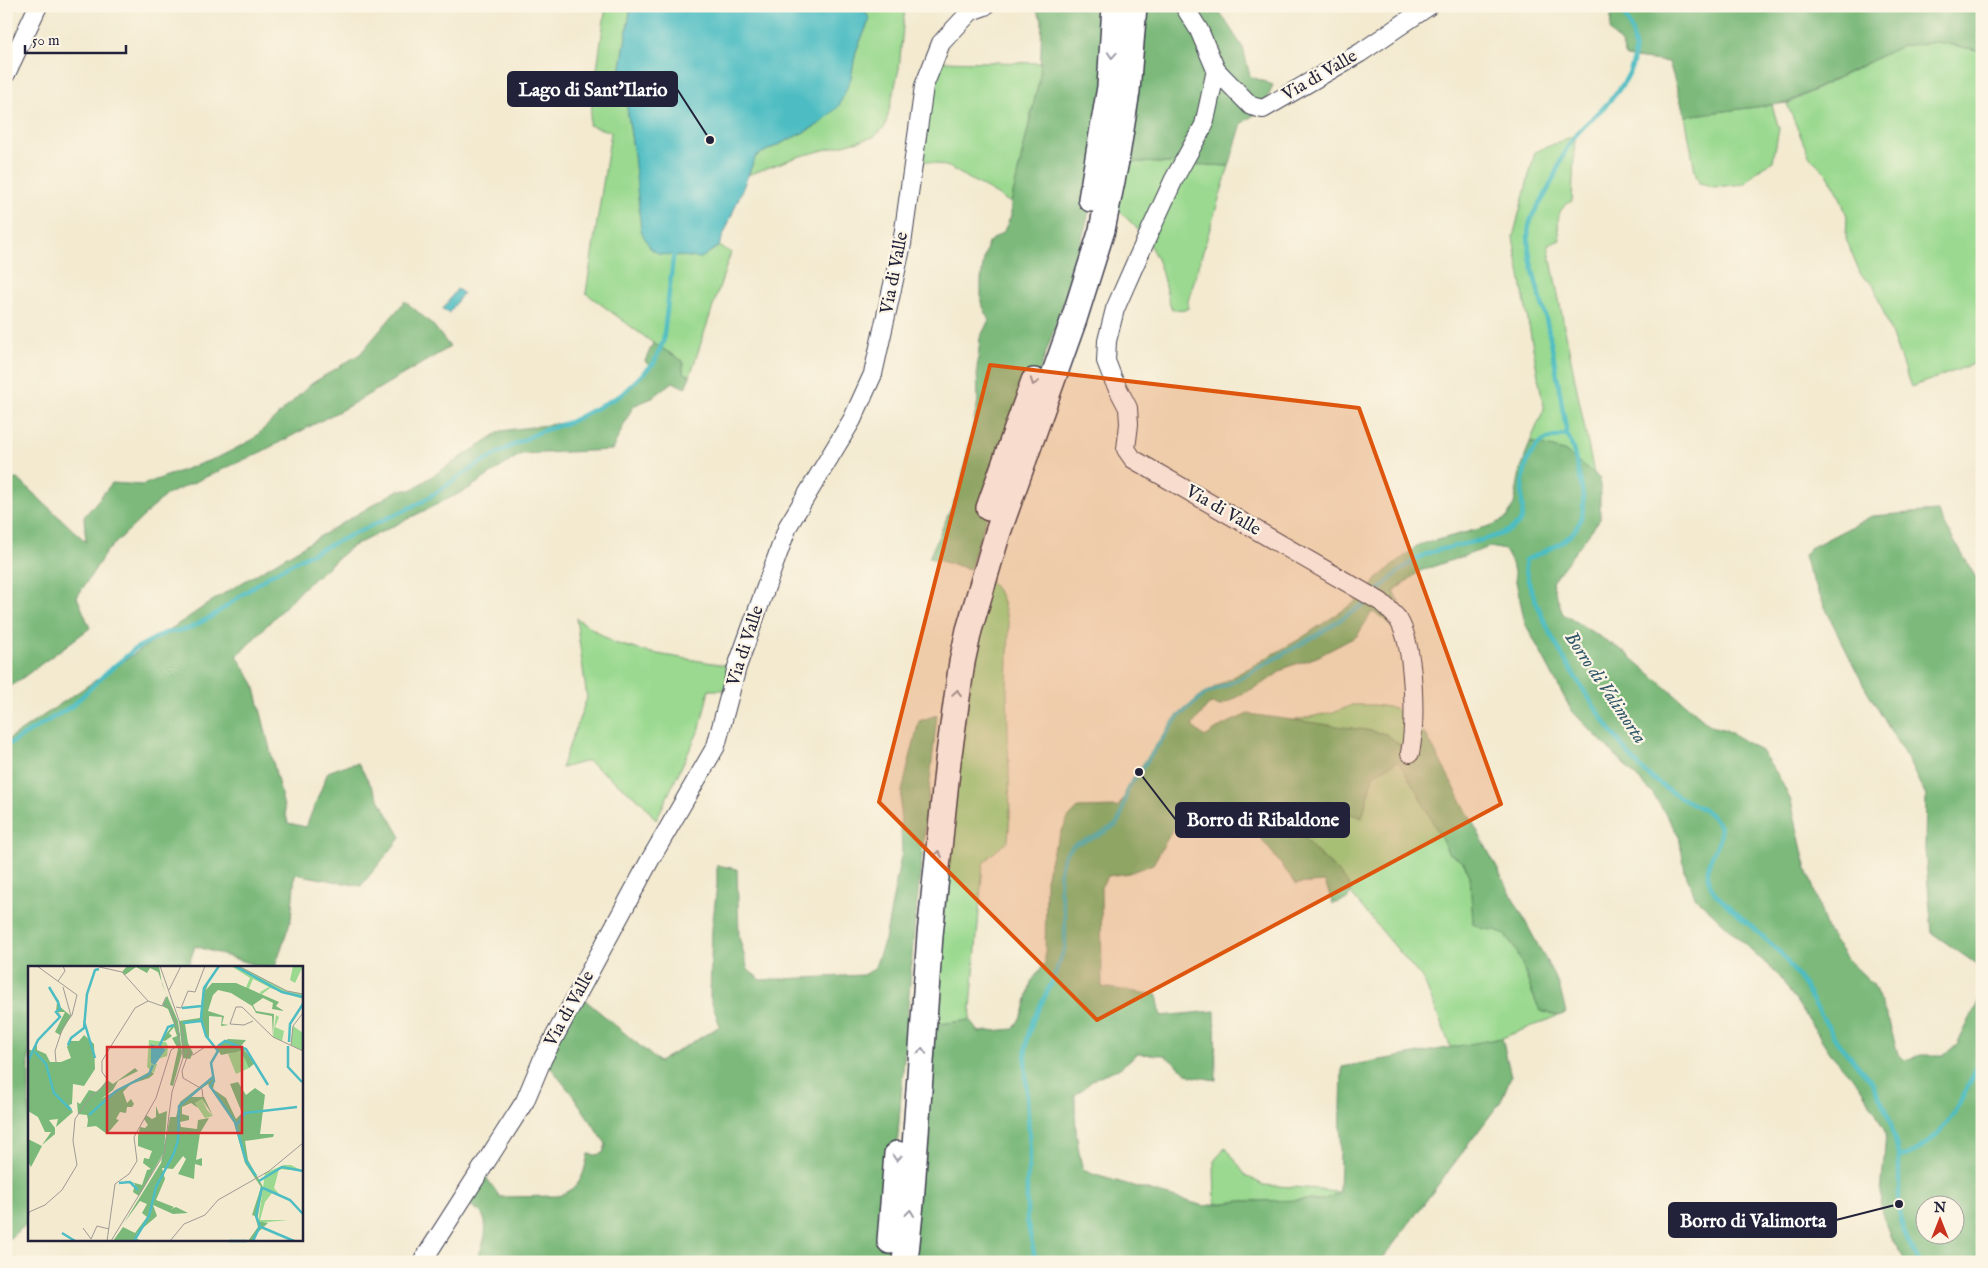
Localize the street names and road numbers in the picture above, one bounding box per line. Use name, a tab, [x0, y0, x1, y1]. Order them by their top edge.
street label: Via di Valle	[1277, 45, 1362, 107]
street label: Via di Valle	[876, 230, 914, 317]
street label: Via di Valle	[1180, 480, 1265, 542]
street label: Via di Valle	[722, 603, 770, 690]
street label: Via di Valle	[539, 967, 600, 1052]

